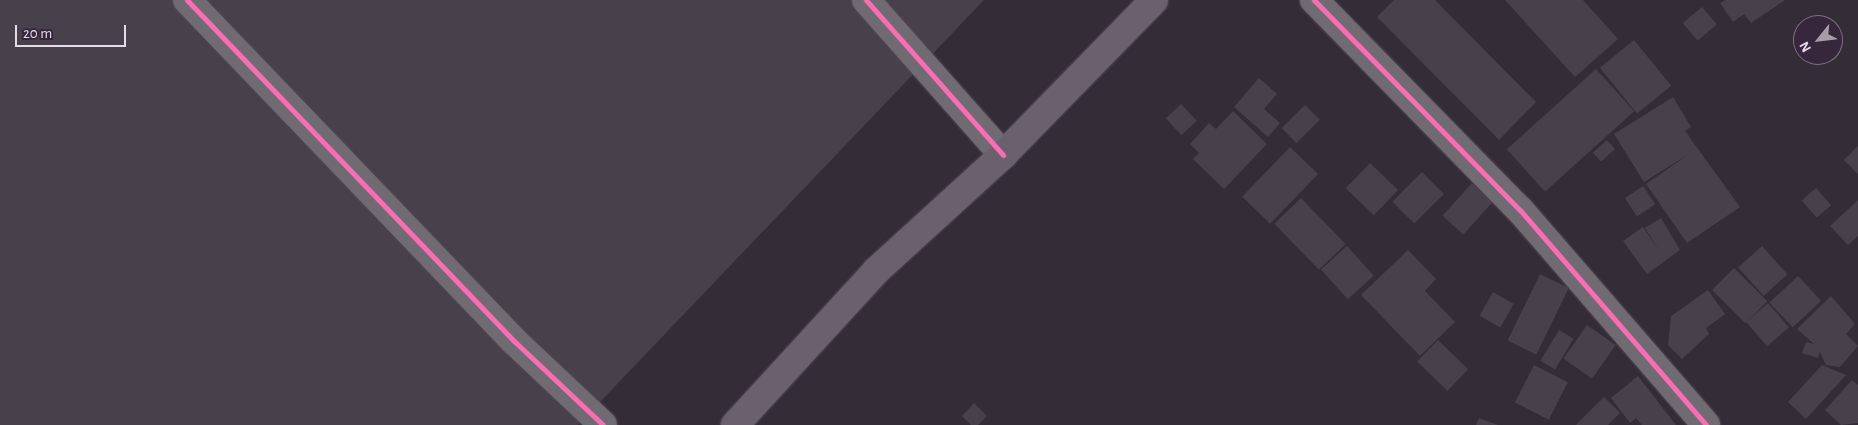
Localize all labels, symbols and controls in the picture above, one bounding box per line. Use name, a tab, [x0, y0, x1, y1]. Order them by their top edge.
scale bar	[18, 15, 129, 47]
north arrow	[1793, 15, 1843, 65]
text: 20 m	[23, 26, 52, 41]
text: N	[1797, 39, 1814, 54]

